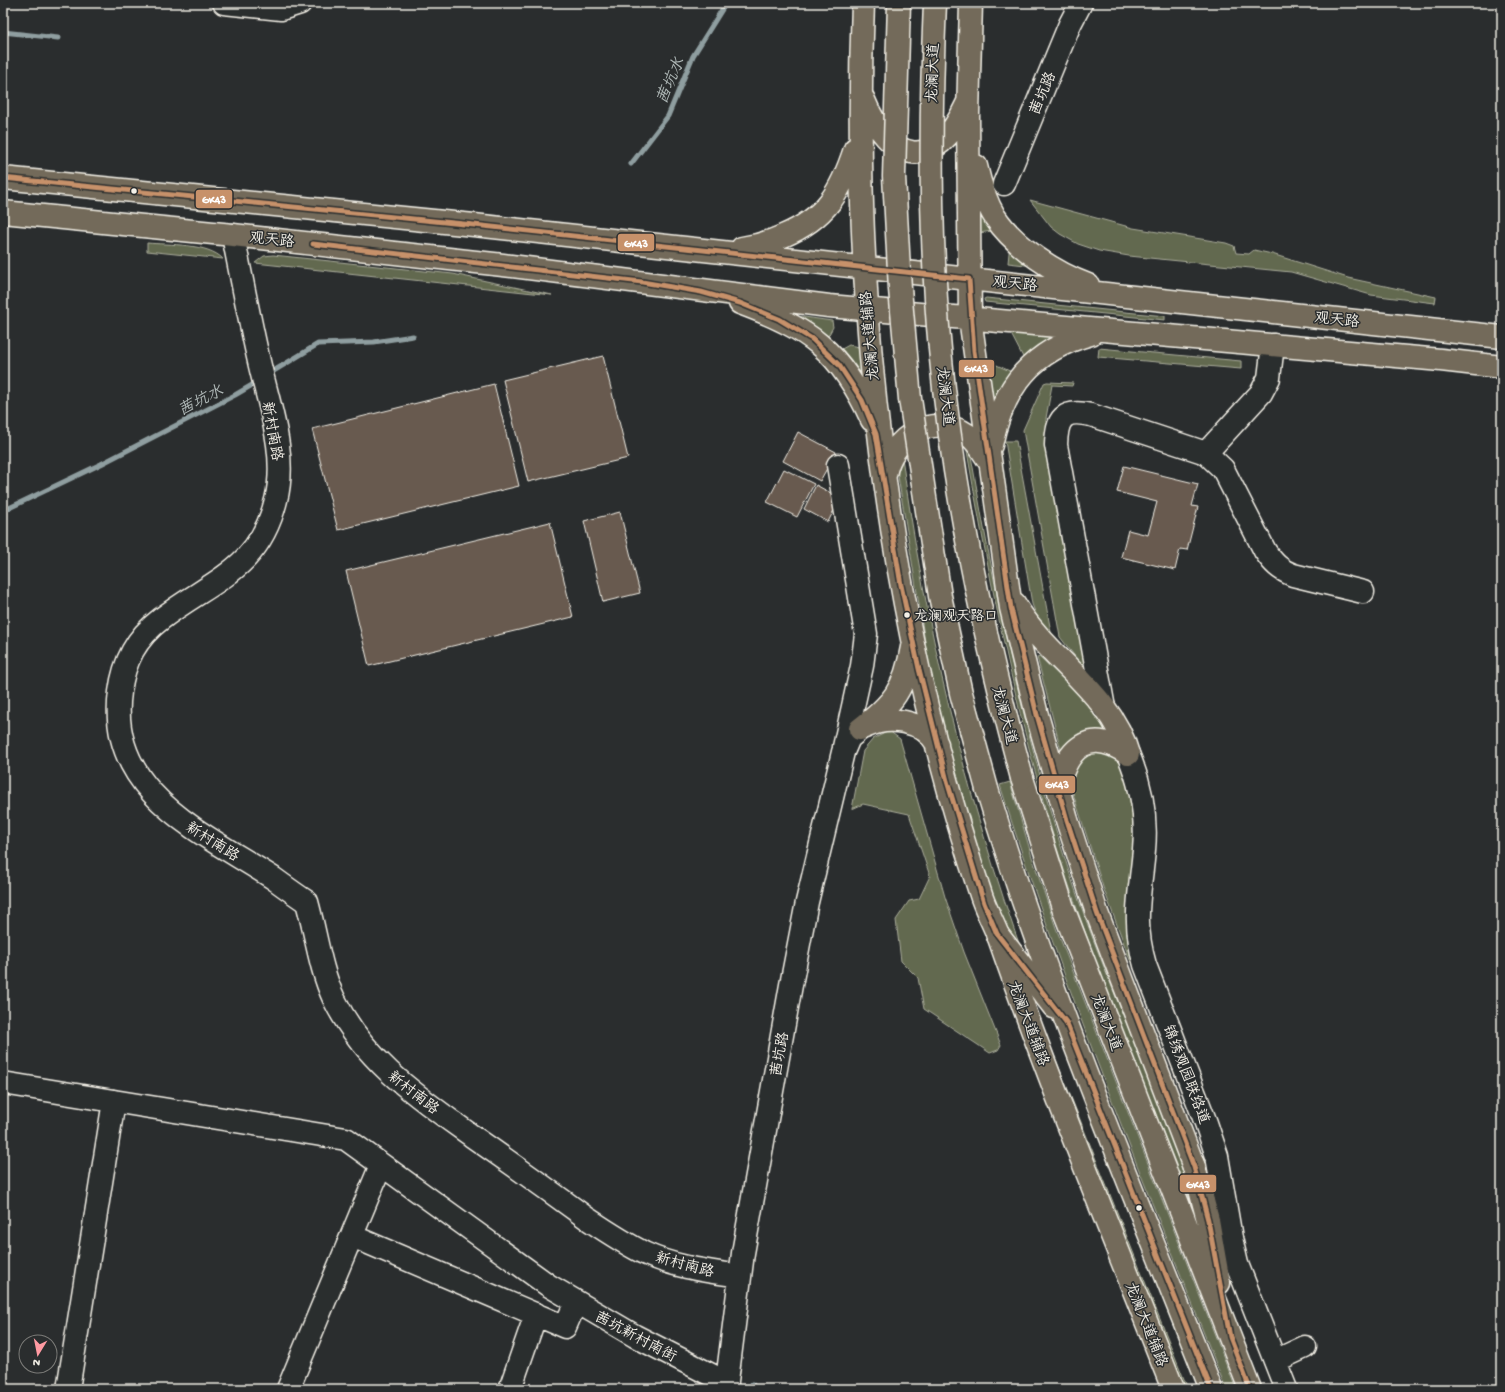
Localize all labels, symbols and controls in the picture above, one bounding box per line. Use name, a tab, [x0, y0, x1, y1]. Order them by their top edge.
street label: 龙澜大道	[924, 43, 944, 103]
water label: 茜坑水	[652, 54, 691, 107]
street label: 茜坑路	[1026, 69, 1061, 118]
unlabelled marker	[129, 186, 139, 196]
line badge: GK43	[195, 189, 233, 209]
text: GK43	[202, 195, 226, 207]
street label: 观天路	[248, 230, 295, 252]
line badge: GK43	[617, 233, 655, 252]
text: GK43	[624, 239, 648, 251]
street label: 观天路	[991, 274, 1038, 296]
street label: 龙澜大道辅路	[858, 290, 884, 381]
street label: 观天路	[1313, 310, 1360, 332]
line badge: GK43	[958, 359, 995, 378]
text: GK43	[964, 364, 988, 376]
street label: 龙澜大道	[931, 365, 957, 427]
water label: 茜坑水	[175, 381, 228, 421]
street label: 新村南路	[257, 400, 286, 462]
place label: 龙澜观天路口	[914, 608, 998, 626]
marker: 龙澜观天路口	[902, 610, 912, 620]
street label: 龙澜大道	[987, 684, 1020, 747]
line badge: GK43	[1038, 775, 1076, 794]
text: GK43	[1045, 780, 1069, 792]
street label: 新村南路	[182, 818, 243, 866]
street label: 龙澜大道辅路	[1003, 978, 1052, 1069]
street label: 龙澜大道	[1086, 991, 1124, 1054]
street label: 锦绣观园联络道	[1158, 1022, 1212, 1127]
street label: 茜坑路	[767, 1030, 794, 1078]
street label: 新村南路	[384, 1067, 443, 1119]
line badge: GK43	[1179, 1174, 1217, 1193]
text: GK43	[1186, 1180, 1210, 1192]
unlabelled marker	[1134, 1203, 1144, 1213]
street label: 新村南路	[653, 1249, 716, 1282]
street label: 龙澜大道辅路	[1120, 1280, 1170, 1370]
street label: 茜坑新村南街	[591, 1308, 679, 1367]
north arrow	[18, 1334, 58, 1374]
text: N	[32, 1355, 41, 1368]

